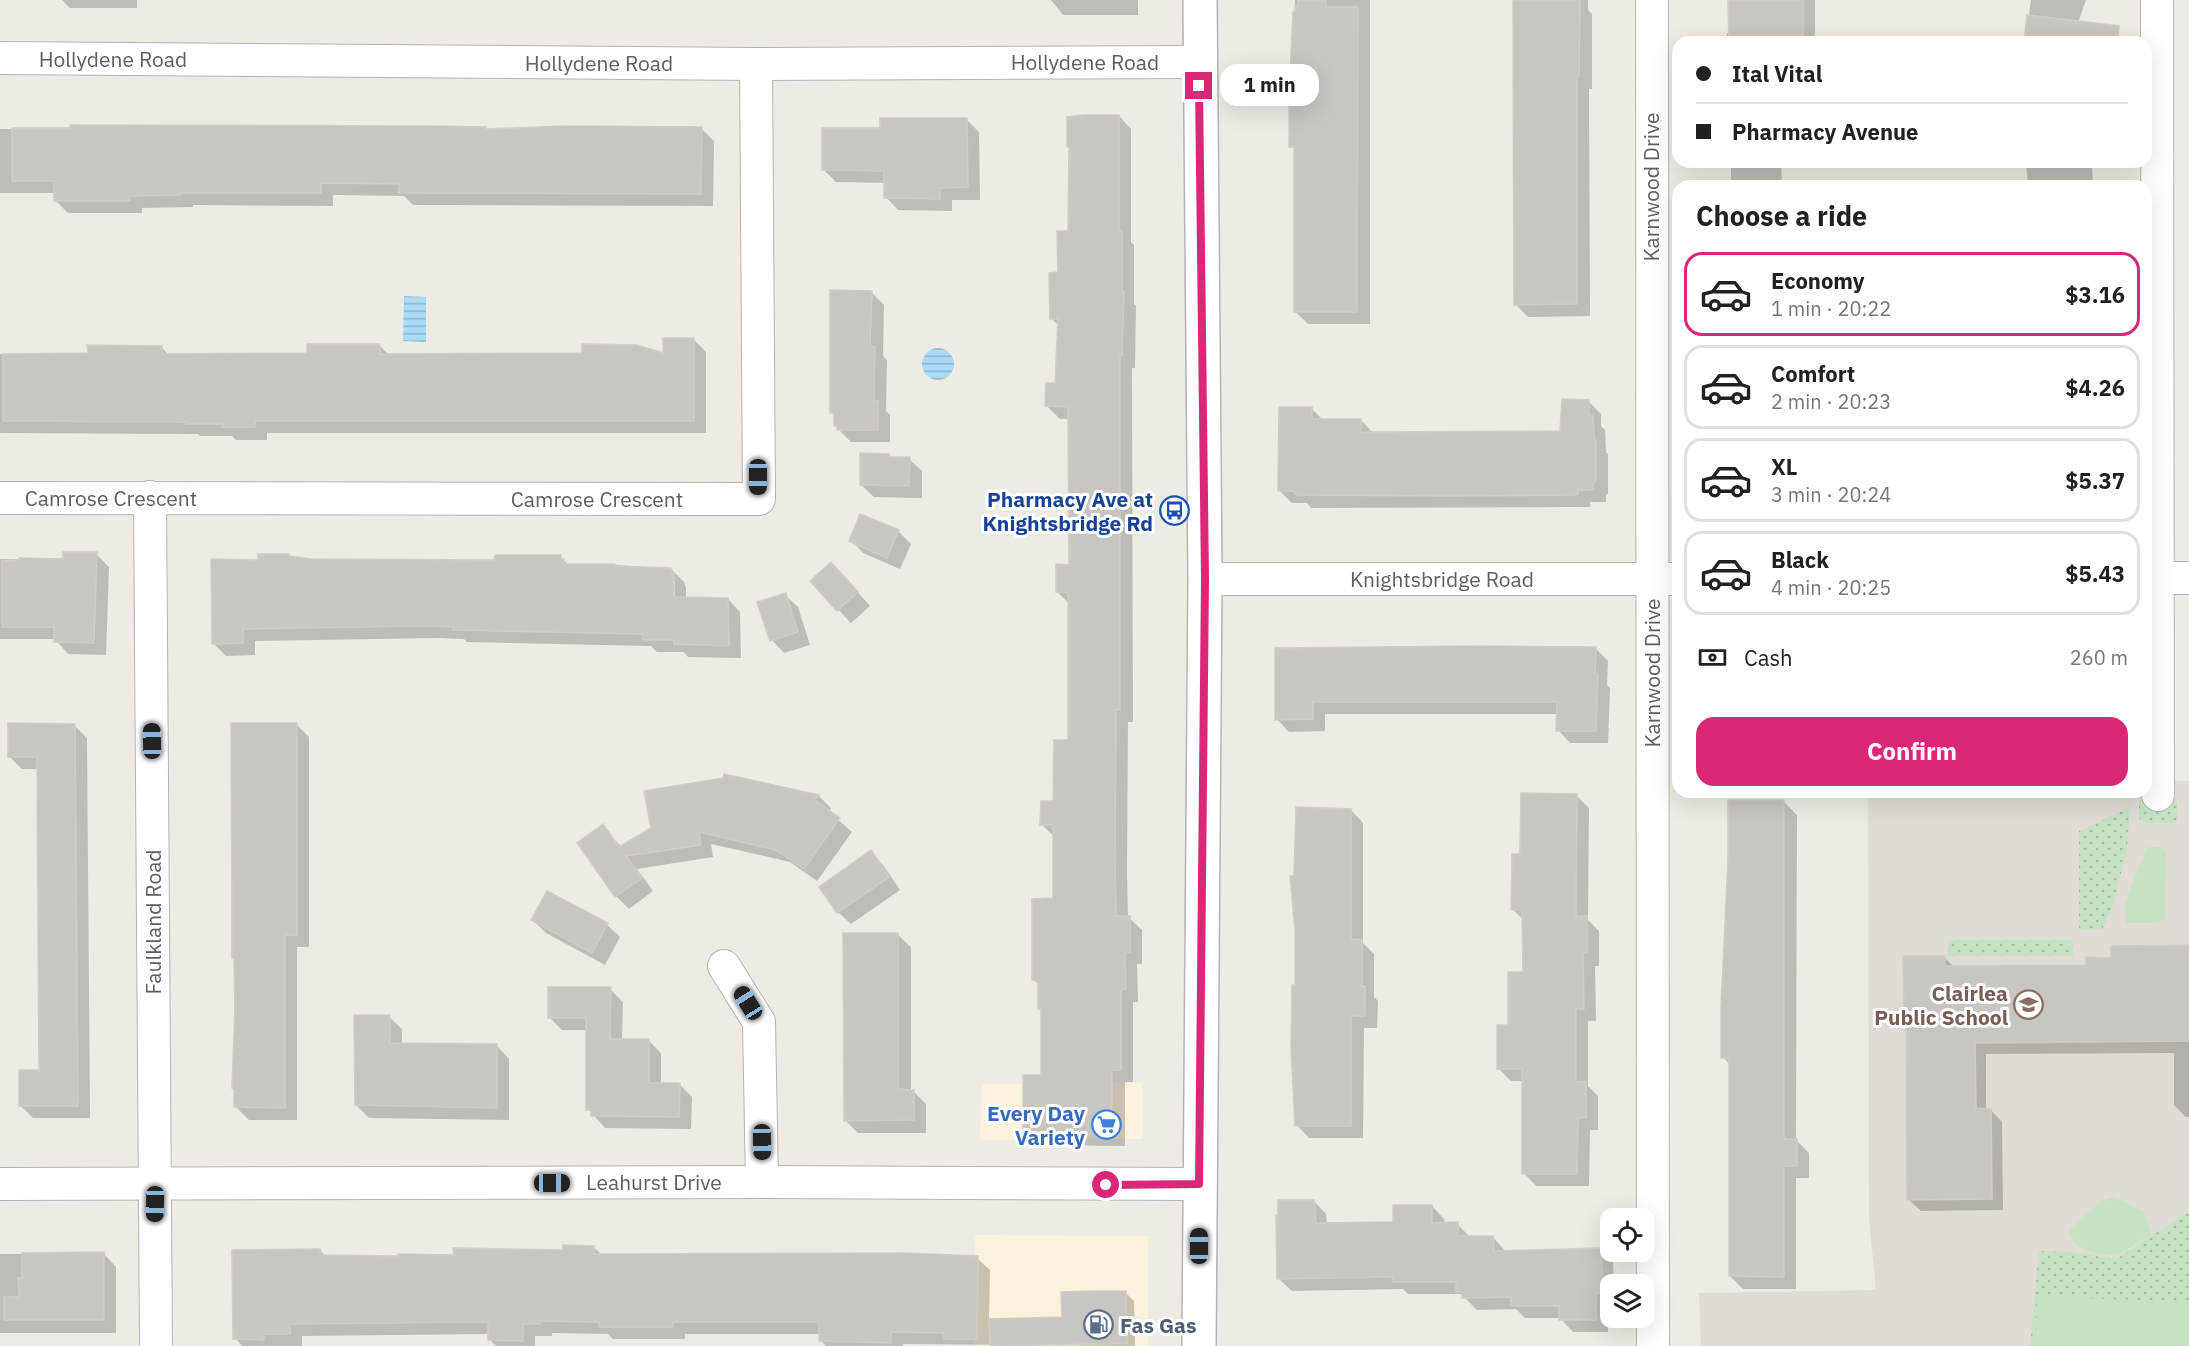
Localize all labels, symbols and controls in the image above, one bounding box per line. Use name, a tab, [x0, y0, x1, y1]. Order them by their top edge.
street label: Hollydene Road	[39, 45, 187, 73]
street label: Hollydene Road	[1011, 48, 1159, 76]
street label: Hollydene Road	[525, 49, 673, 77]
text: Ital Vital	[1732, 59, 1823, 88]
callout: 1 min	[1220, 65, 1319, 107]
text: 1 min	[1243, 71, 1296, 98]
route end	[1185, 72, 1212, 99]
street label: Karnwood Drive	[1637, 112, 1665, 262]
text: Pharmacy Avenue	[1732, 117, 1918, 146]
text: Choose a ride	[1696, 198, 1867, 233]
text: Economy	[1771, 266, 1865, 295]
icon: car	[1699, 267, 1753, 321]
text: $3.16	[2065, 280, 2125, 309]
text: 1 min · 20:22	[1771, 295, 1891, 322]
text: Comfort	[1771, 359, 1855, 388]
icon: car	[1699, 360, 1753, 414]
text: $4.26	[2065, 373, 2125, 402]
text: 2 min · 20:23	[1771, 388, 1891, 415]
text: XL	[1771, 452, 1797, 481]
icon: car	[1699, 453, 1753, 507]
car	[749, 459, 767, 495]
text: $5.37	[2065, 466, 2125, 495]
text: 3 min · 20:24	[1771, 481, 1891, 508]
street label: Camrose Crescent	[25, 484, 197, 512]
street label: Camrose Crescent	[511, 485, 683, 513]
place label: Pharmacy Ave at Knightsbridge Rd	[982, 485, 1153, 537]
bus stop icon: Pharmacy Ave at Knightsbridge Rd	[1158, 495, 1190, 527]
text: Black	[1771, 545, 1829, 574]
icon: car	[1699, 546, 1753, 600]
text: $5.43	[2065, 559, 2125, 588]
street label: Knightsbridge Road	[1350, 565, 1534, 593]
text: 4 min · 20:25	[1771, 574, 1891, 601]
street label: Karnwood Drive	[1638, 598, 1666, 748]
icon: cash	[1696, 641, 1729, 674]
text: Cash	[1744, 643, 1793, 672]
text: 260 m	[2070, 644, 2128, 671]
button: Confirm	[1696, 717, 2128, 786]
car	[143, 723, 161, 759]
street label: Faulkland Road	[139, 849, 167, 995]
place label: Clairlea Public School	[1874, 979, 2008, 1031]
car	[731, 983, 765, 1023]
school or university icon: Clairlea Public School	[2013, 989, 2045, 1021]
place label: Every Day Variety	[987, 1099, 1086, 1151]
supermarket icon: Every Day Variety	[1090, 1109, 1122, 1141]
car	[753, 1124, 771, 1160]
street label: Leahurst Drive	[586, 1168, 722, 1196]
route start	[1092, 1171, 1119, 1198]
car	[534, 1174, 570, 1192]
car	[146, 1186, 164, 1222]
map controls	[1600, 1208, 1654, 1328]
button: locate	[1600, 1208, 1654, 1262]
car	[1190, 1228, 1208, 1264]
button: layers	[1600, 1274, 1654, 1328]
fuel station icon: Fas Gas	[1083, 1309, 1115, 1341]
place label: Fas Gas	[1120, 1311, 1197, 1339]

